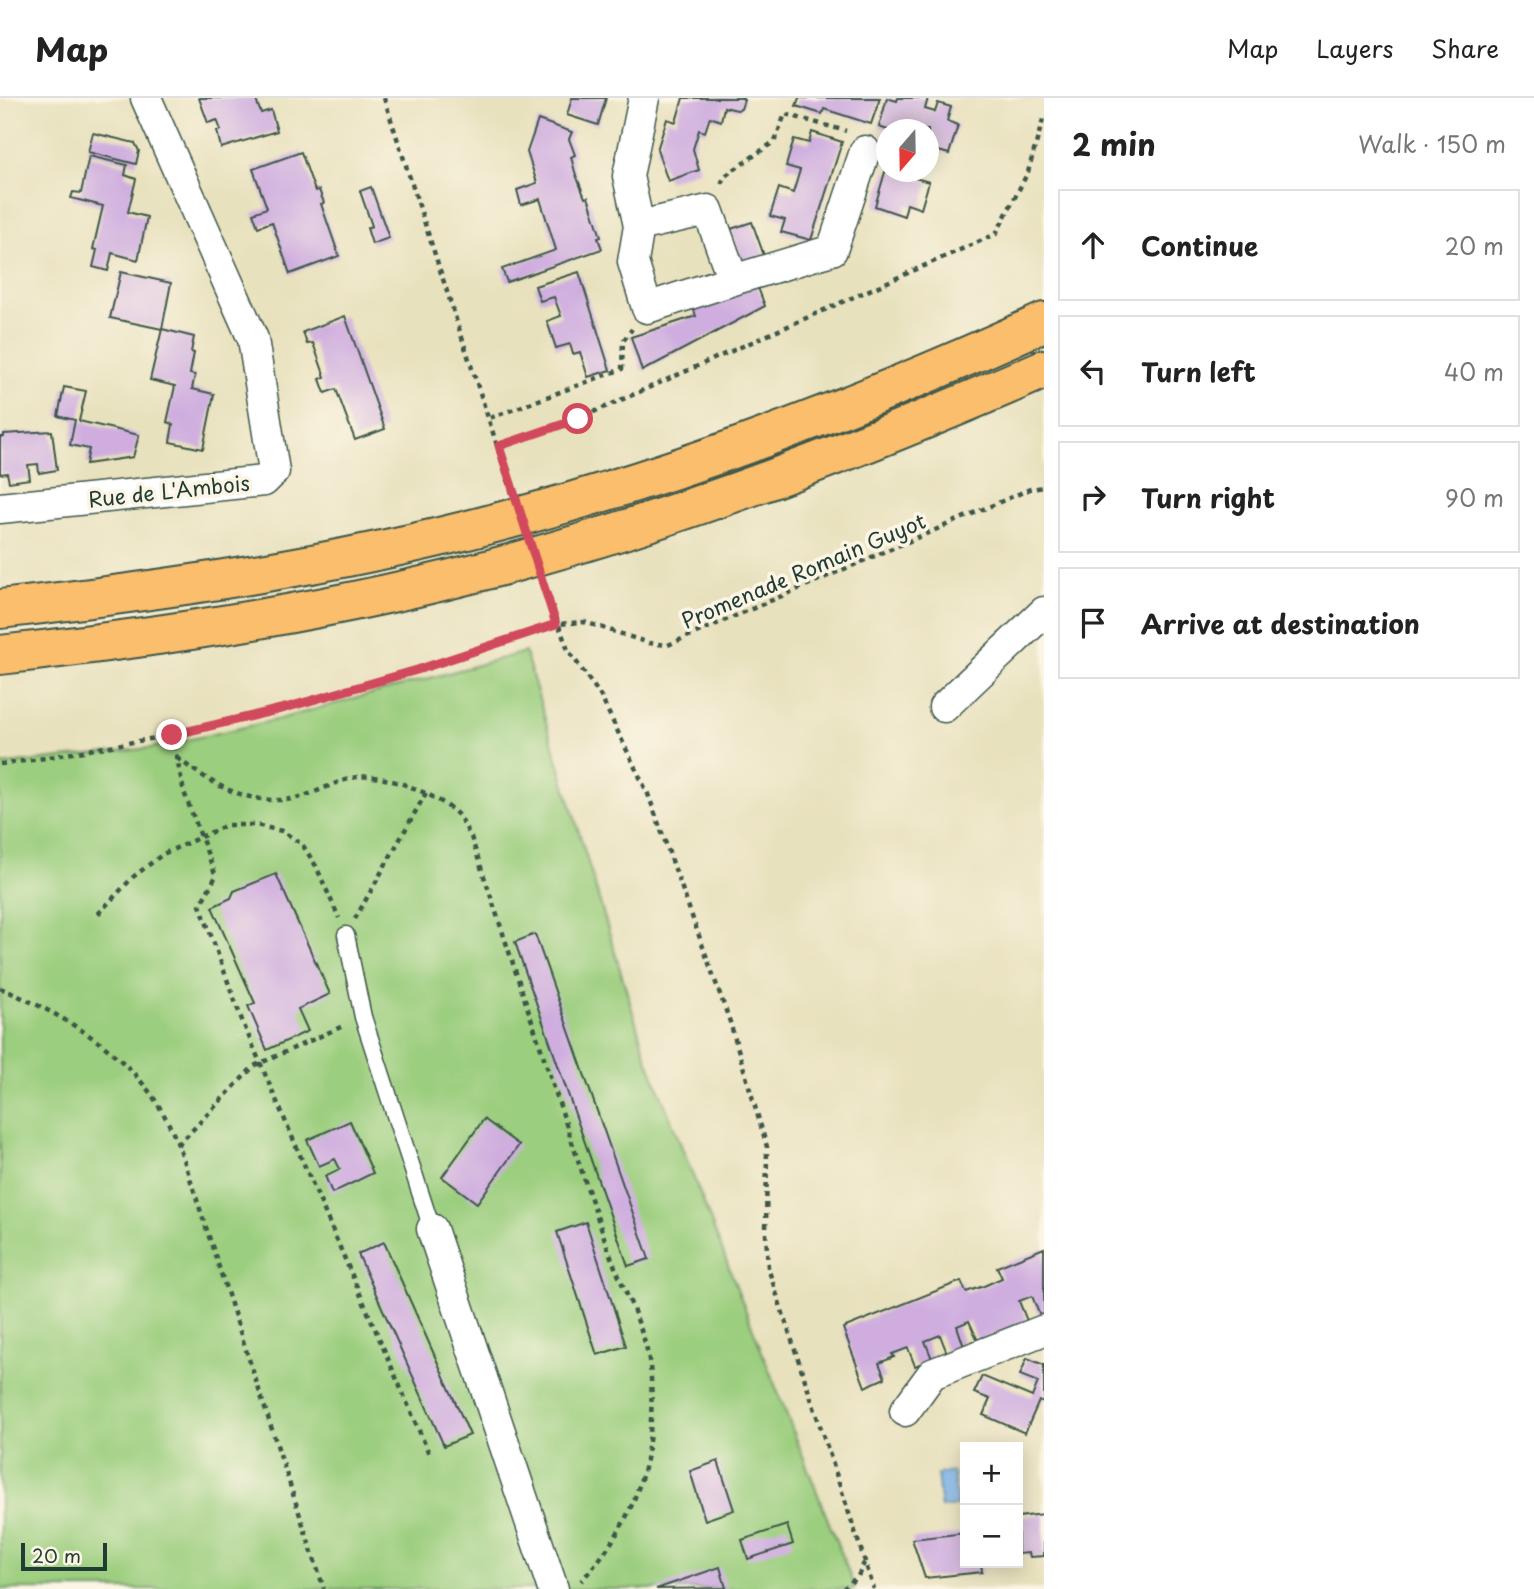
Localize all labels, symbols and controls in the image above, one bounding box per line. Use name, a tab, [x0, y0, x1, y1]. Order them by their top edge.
text: Map	[35, 23, 108, 73]
text: Map	[1227, 30, 1278, 66]
text: Layers	[1316, 30, 1393, 66]
text: Share	[1431, 30, 1499, 66]
north arrow	[876, 119, 939, 182]
text: 2 min	[1072, 121, 1156, 166]
text: Walk · 150 m	[1358, 126, 1506, 161]
icon: ahead	[1074, 226, 1112, 264]
text: Continue	[1141, 226, 1258, 265]
text: 20 m	[1445, 228, 1504, 263]
icon: left	[1074, 352, 1112, 390]
text: Turn left	[1141, 352, 1256, 391]
text: 40 m	[1444, 354, 1504, 389]
route start	[562, 403, 593, 434]
street label: Rue de L'Ambois	[87, 466, 251, 514]
icon: right	[1074, 478, 1112, 516]
text: Turn right	[1141, 478, 1275, 517]
text: 90 m	[1445, 480, 1504, 515]
street label: Promenade Romain Guyot	[676, 504, 930, 636]
icon: arrive	[1074, 604, 1112, 642]
text: Arrive at destination	[1141, 604, 1420, 643]
route end	[156, 719, 187, 750]
map controls	[960, 1442, 1023, 1568]
button: +	[960, 1442, 1023, 1505]
button: −	[960, 1505, 1023, 1568]
scale bar	[21, 1540, 107, 1572]
text: 20 m	[32, 1541, 81, 1569]

